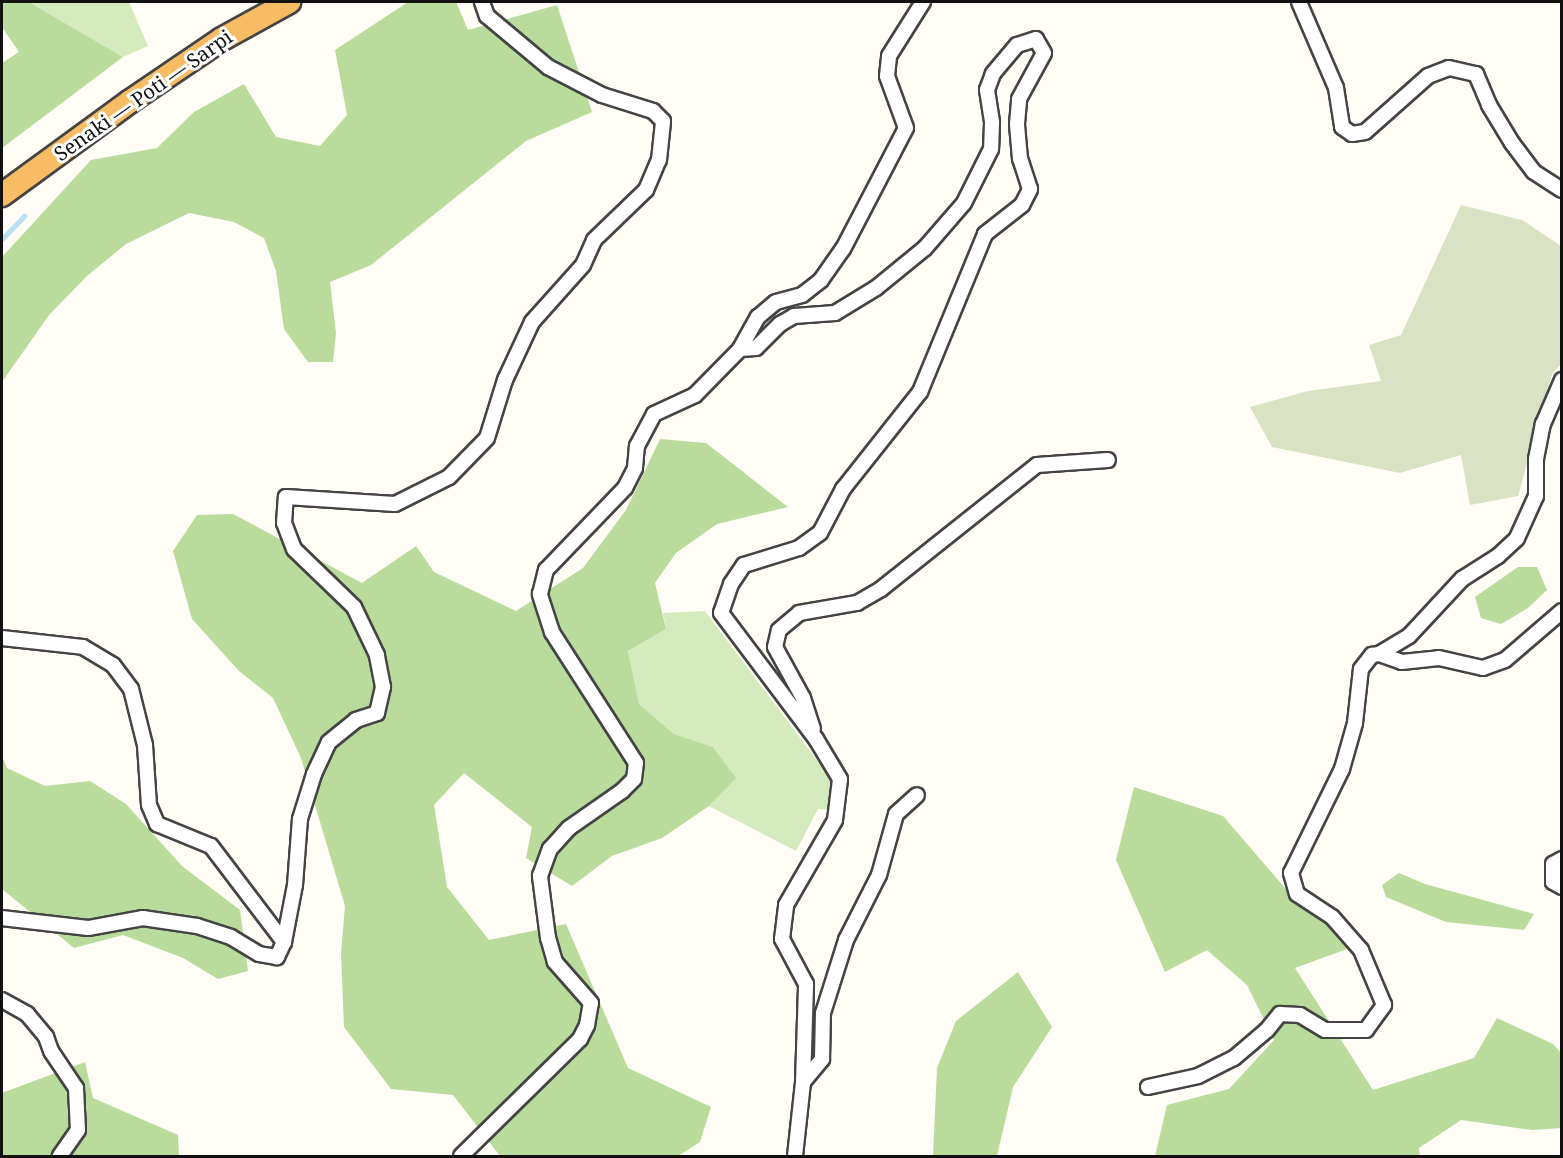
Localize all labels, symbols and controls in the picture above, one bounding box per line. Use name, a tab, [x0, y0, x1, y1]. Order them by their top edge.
street label: Senaki — Poti — Sarpi	[49, 24, 237, 166]

